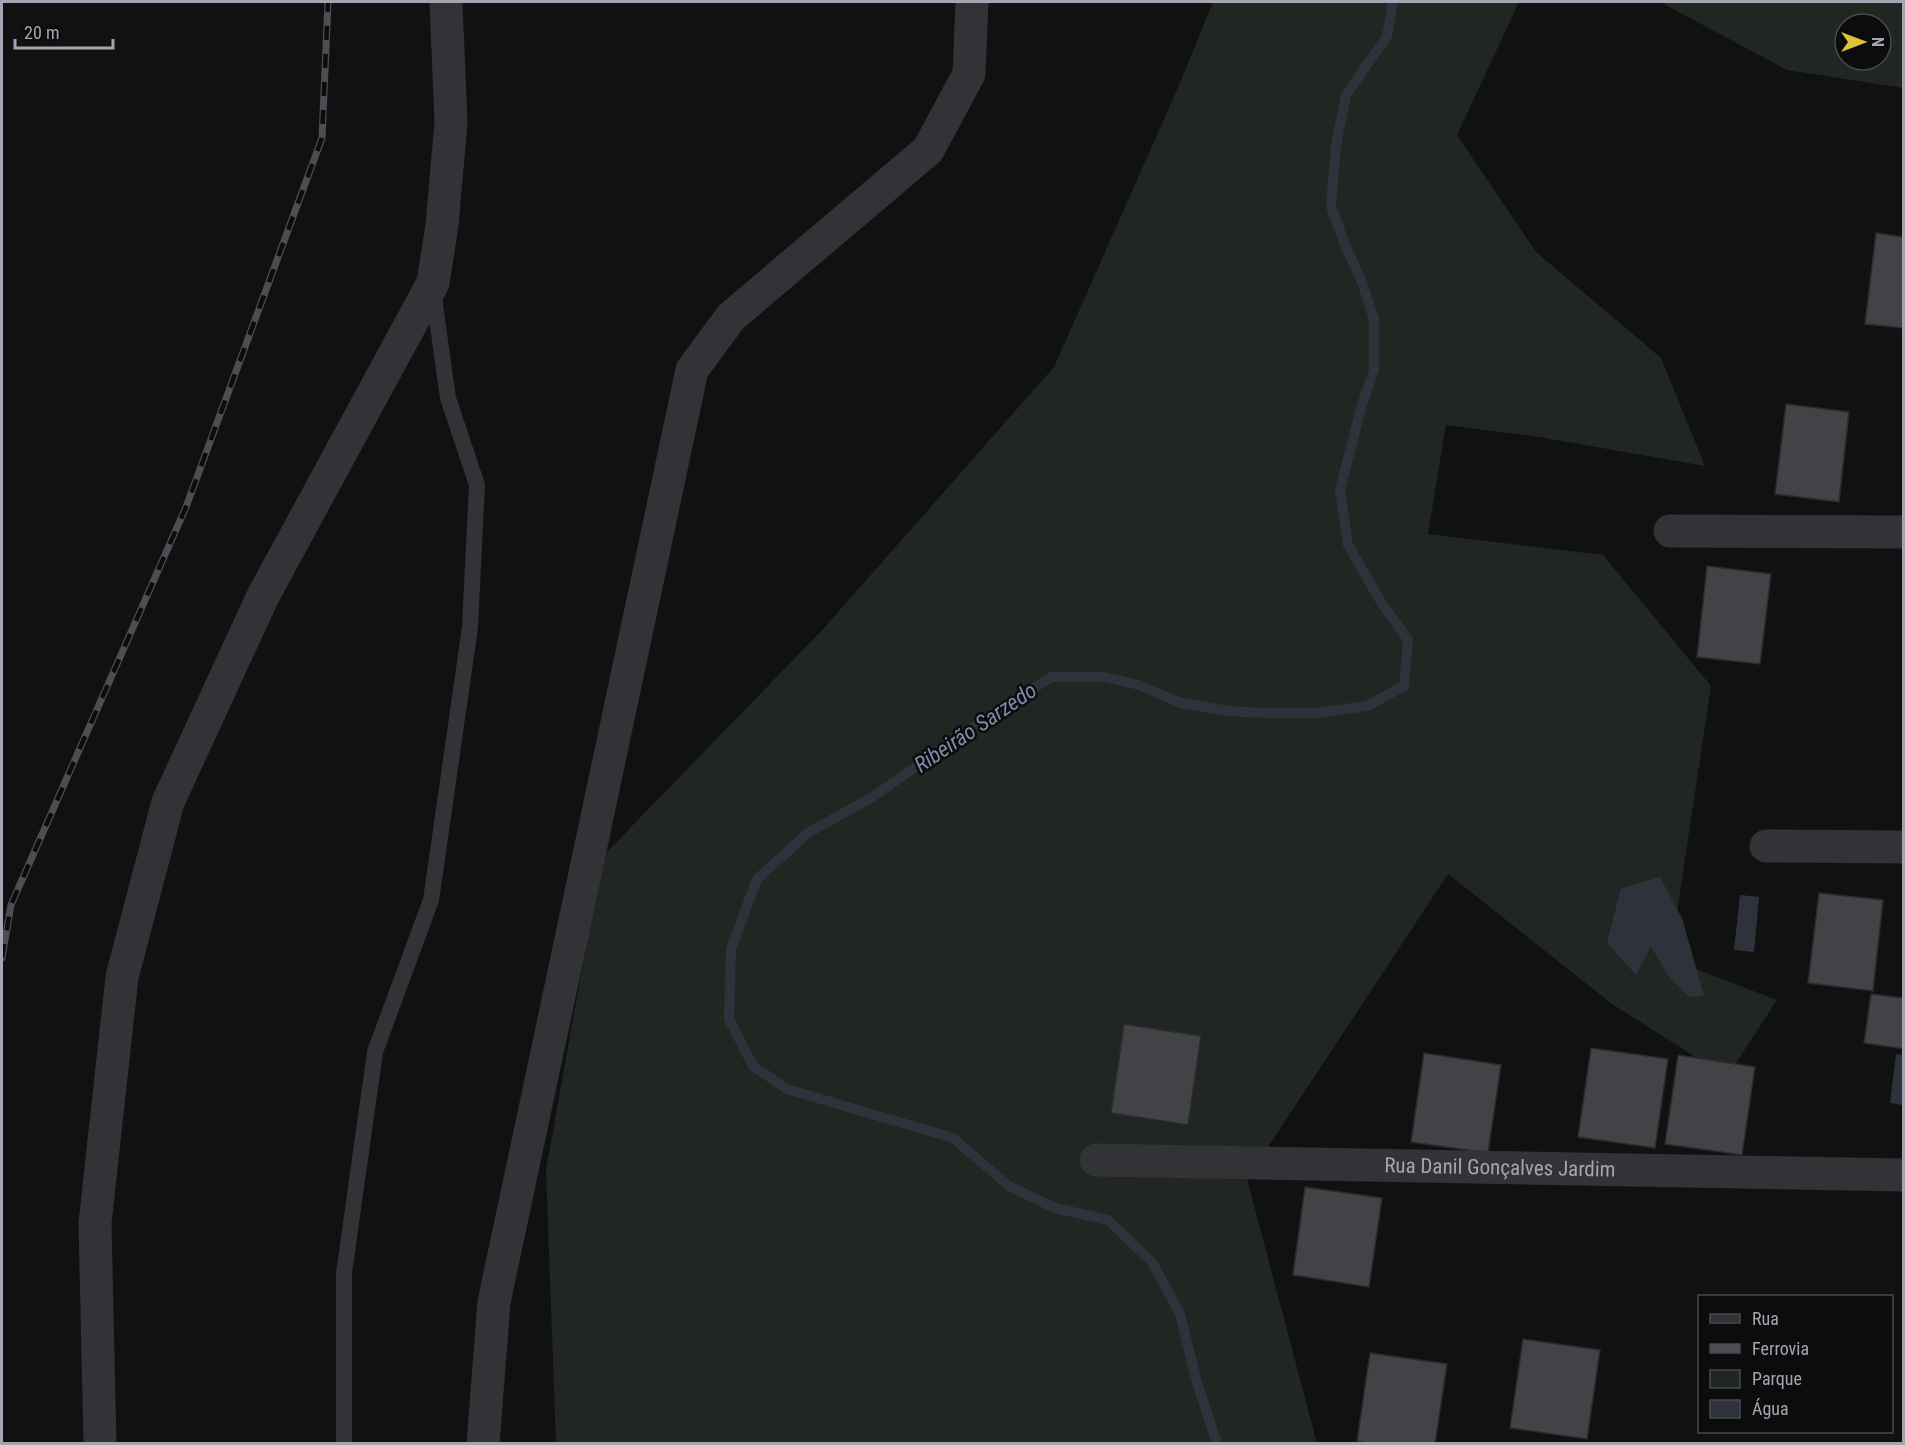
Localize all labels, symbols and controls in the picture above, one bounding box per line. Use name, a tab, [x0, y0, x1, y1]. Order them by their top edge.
scale bar	[15, 12, 112, 50]
north arrow	[1833, 12, 1893, 72]
text: 20 m	[24, 22, 59, 43]
text: N	[1868, 37, 1887, 47]
water label: Ribeirão Sarzedo	[909, 677, 1041, 777]
street label: Rua Danil Gonçalves Jardim	[1384, 1153, 1616, 1182]
legend	[1698, 1295, 1893, 1433]
text: Rua	[1752, 1308, 1779, 1329]
text: Ferrovia	[1752, 1338, 1809, 1359]
text: Parque	[1752, 1368, 1802, 1389]
text: Água	[1752, 1398, 1789, 1419]

